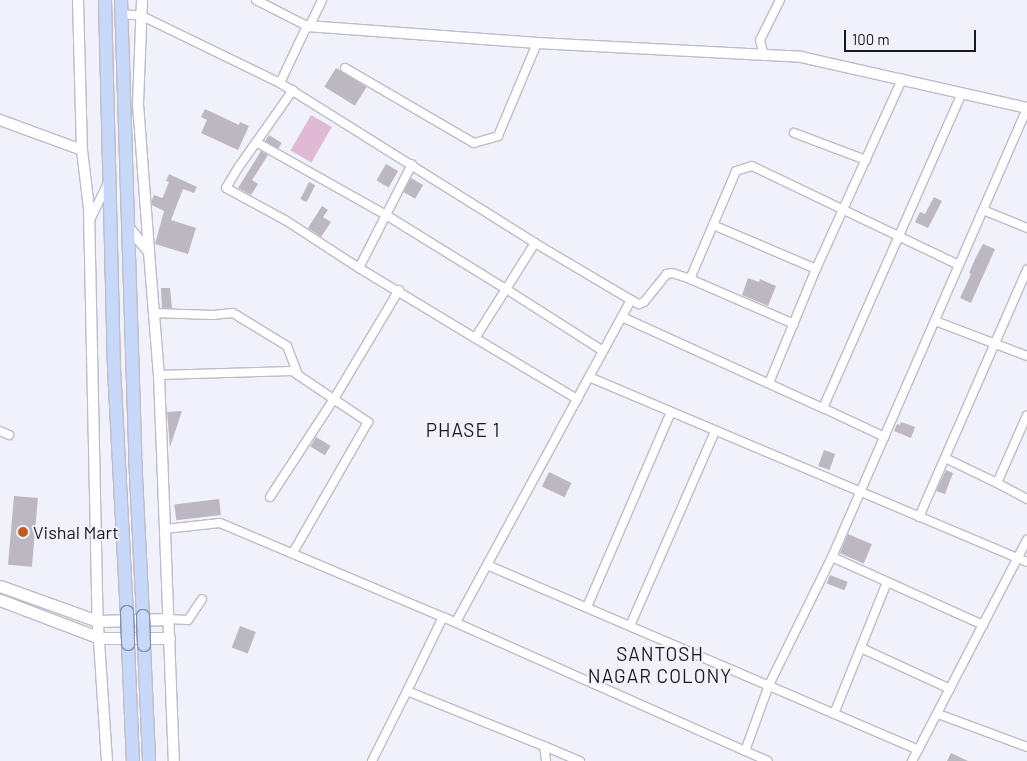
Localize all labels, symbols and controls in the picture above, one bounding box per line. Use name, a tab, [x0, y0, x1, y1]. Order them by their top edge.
scale bar	[847, 20, 980, 52]
text: 100 m	[852, 30, 890, 48]
district label: PHASE 1	[425, 419, 501, 441]
place label: Vishal Mart	[33, 521, 119, 543]
marker: Vishal Mart	[17, 526, 29, 538]
district label: SANTOSH NAGAR COLONY	[586, 643, 734, 687]

